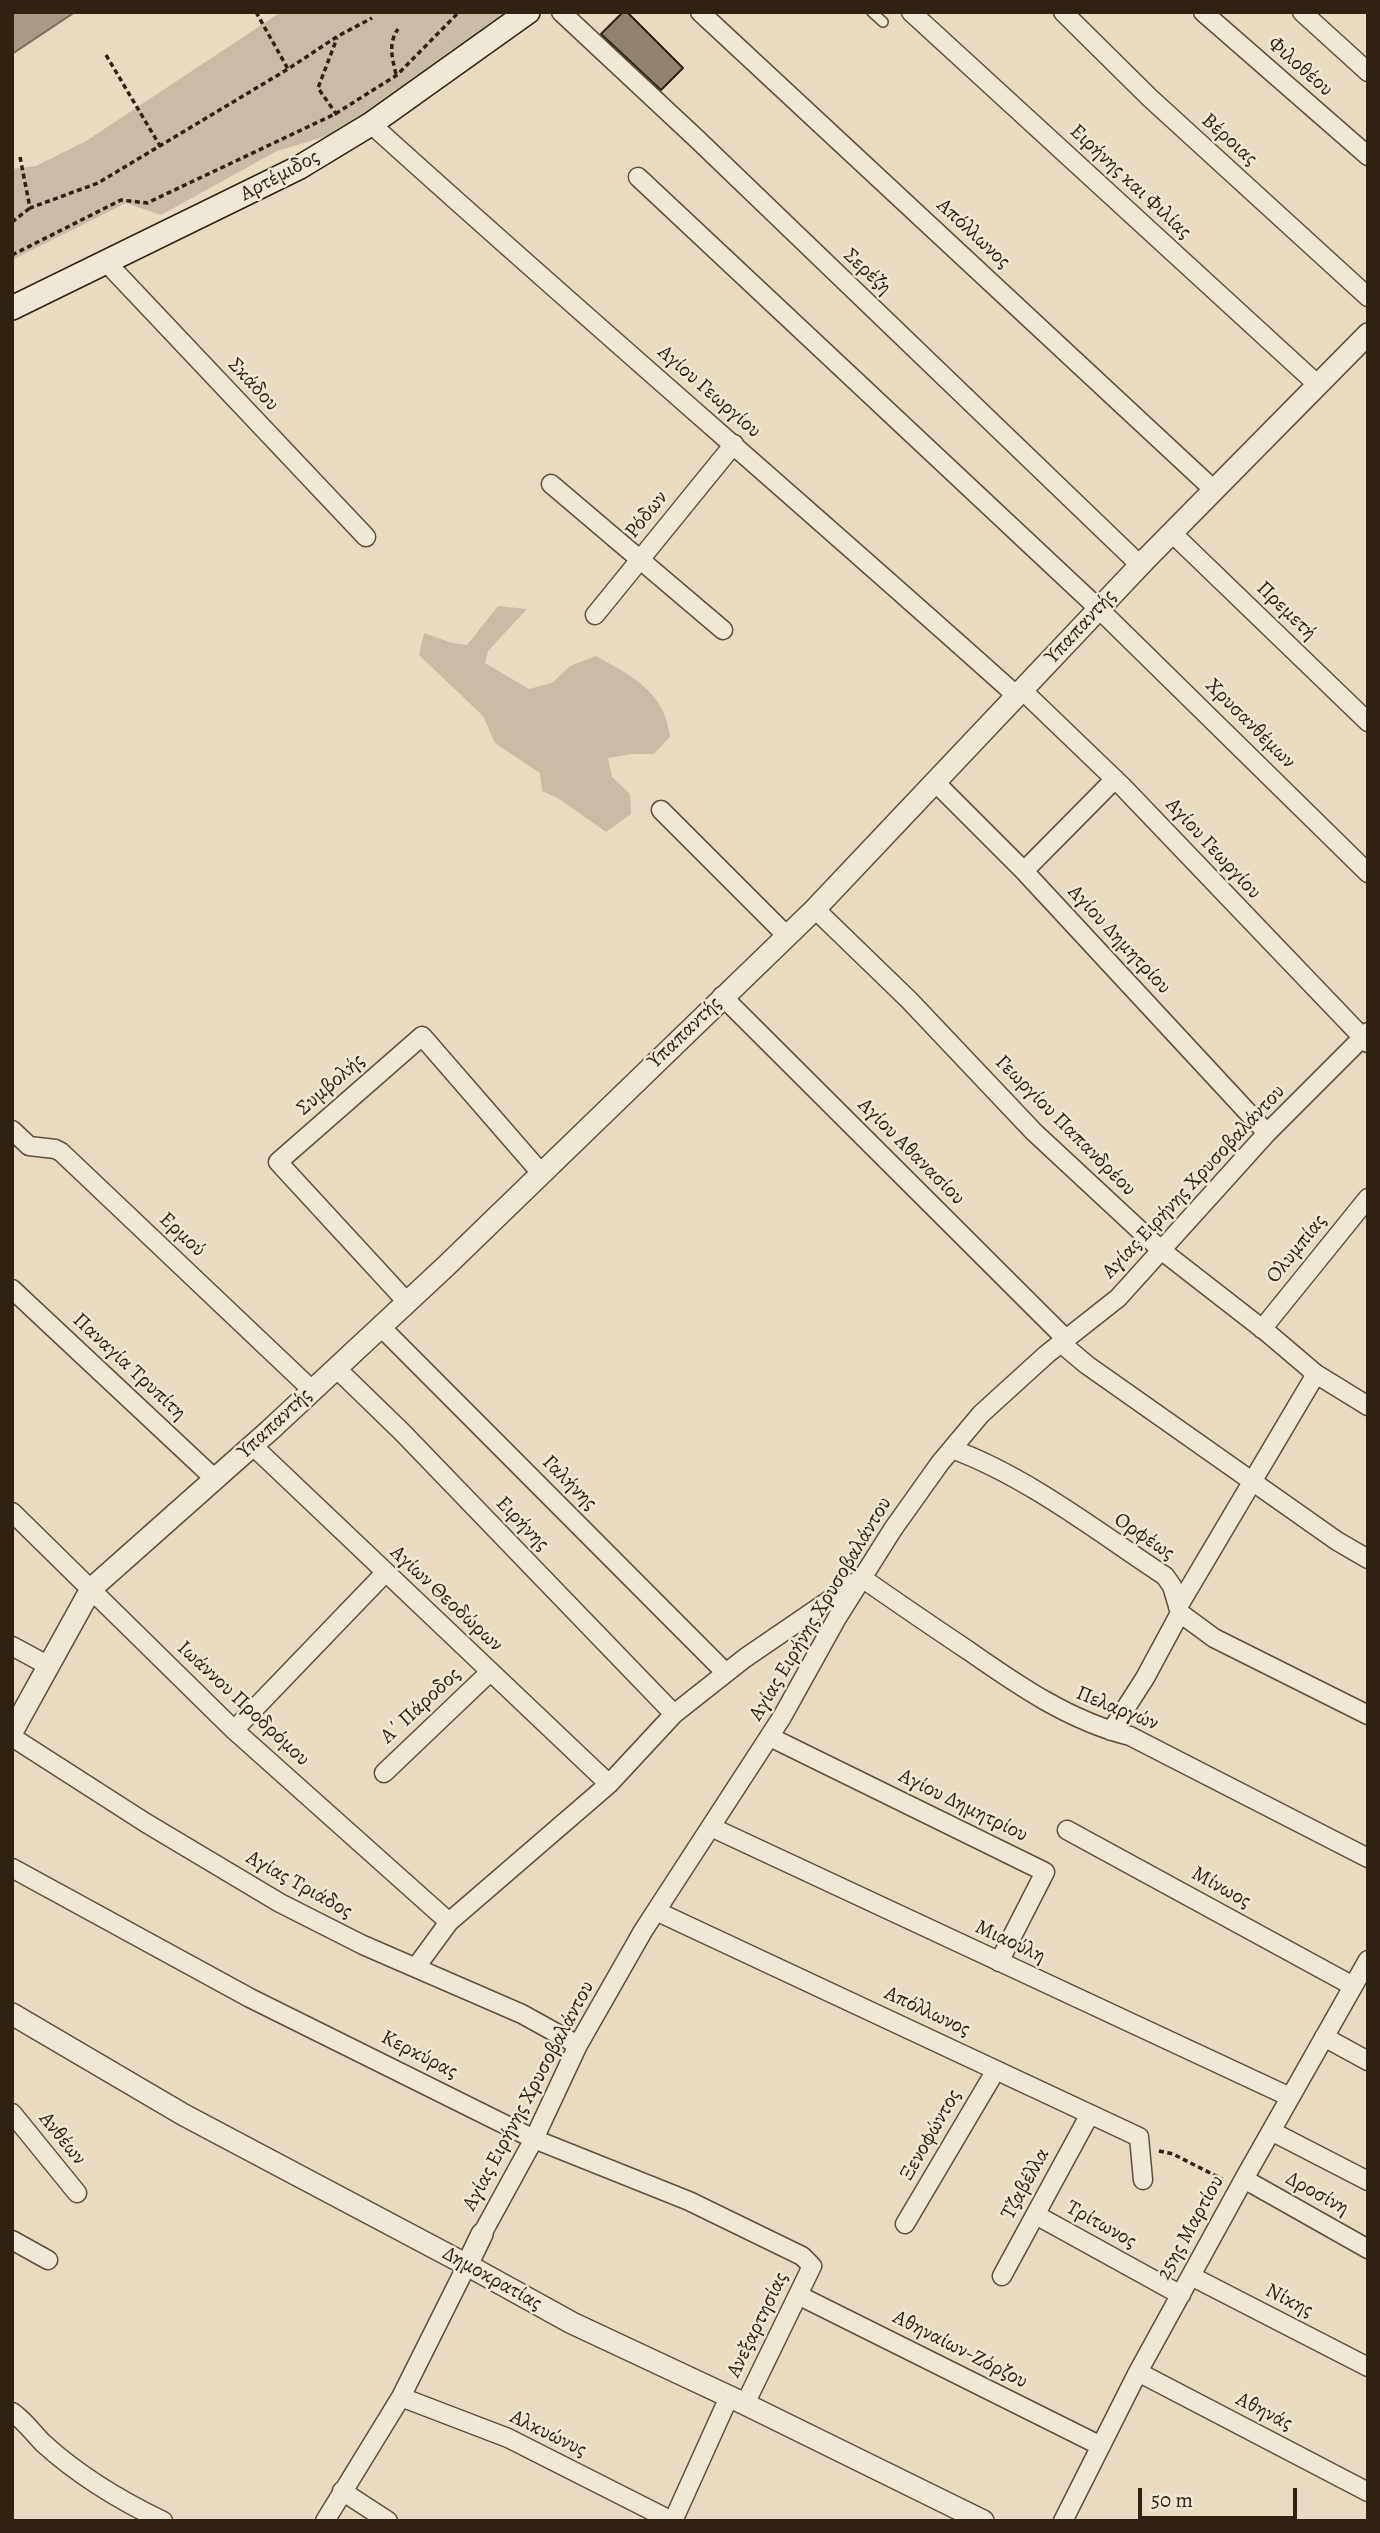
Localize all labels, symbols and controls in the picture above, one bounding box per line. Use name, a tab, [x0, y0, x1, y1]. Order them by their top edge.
street label: Φιλοθέου	[1262, 32, 1338, 102]
street label: Βέροιας	[1196, 108, 1262, 172]
street label: Ειρήνης και Φιλίας	[1064, 119, 1196, 245]
street label: Αρτέμιδος	[236, 145, 324, 207]
street label: Απόλλωνος	[931, 194, 1015, 274]
street label: Σερέζη	[838, 243, 896, 301]
street label: Αγίου Γεωργίου	[652, 340, 766, 444]
street label: Σκάδου	[222, 353, 284, 417]
street label: Ρόδων	[620, 486, 674, 544]
street label: Πρεμετή	[1251, 576, 1321, 646]
street label: Υπαπαντής	[1040, 585, 1122, 669]
street label: Χρυσανθέμων	[1200, 674, 1300, 774]
street label: Αγίου Γεωργίου	[1160, 793, 1266, 905]
street label: Αγίου Δημητρίου	[1062, 880, 1176, 1000]
street label: Υπαπαντής	[643, 992, 727, 1074]
street label: Συμβολής	[292, 1049, 370, 1121]
street label: Γεωργίου Παπανδρέου	[989, 1050, 1141, 1202]
street label: Αγίας Ειρήνης Χρυσοβαλάντου	[1097, 1080, 1291, 1284]
street label: Αγίου Αθανασίου	[852, 1093, 970, 1211]
street label: Ερμού	[154, 1207, 210, 1263]
street label: Ολυμπίας	[1262, 1209, 1332, 1289]
street label: Παναγία Τρυπίτη	[67, 1308, 191, 1426]
street label: Υπαπαντής	[233, 1383, 317, 1465]
street label: Γαλήνης	[536, 1450, 602, 1516]
street label: Ειρήνης	[490, 1491, 554, 1557]
street label: Αγίας Ειρήνης Χρυσοβαλάντου	[744, 1493, 898, 1725]
street label: Ορφέως	[1109, 1508, 1179, 1566]
street label: Αγίων Θεοδώρων	[384, 1540, 508, 1658]
street label: Ιωάννου Προδρόμου	[171, 1636, 315, 1772]
street label: Α΄ Πάροδος	[376, 1663, 466, 1749]
street label: Πελαργών	[1072, 1681, 1162, 1737]
street label: Αγίου Δημητρίου	[894, 1764, 1032, 1848]
street label: Αγίας Τριάδος	[241, 1845, 357, 1925]
street label: Μίνωος	[1187, 1862, 1255, 1914]
street label: Μιαούλη	[971, 1915, 1049, 1969]
street label: Αγίας Ειρήνης Χρυσοβαλάντου	[458, 1977, 600, 2215]
street label: Απόλλωνος	[880, 1981, 974, 2043]
street label: Κερκύρας	[377, 2025, 461, 2085]
street label: Ξενοφώντος	[895, 2085, 967, 2185]
street label: Ανθέων	[33, 2107, 91, 2171]
street label: Τζαβέλλα	[996, 2144, 1056, 2224]
street label: Δροσίνη	[1281, 2166, 1353, 2222]
street label: 25ης Μαρτίου	[1152, 2171, 1230, 2285]
street label: Τρίτωνος	[1061, 2195, 1141, 2255]
street label: Δημοκρατίας	[438, 2241, 546, 2317]
street label: Ανεξαρτησίας	[722, 2268, 794, 2382]
street label: Νίκης	[1261, 2278, 1317, 2324]
street label: Αθηναίων-Ζόρζου	[889, 2305, 1031, 2395]
street label: Αθηνάς	[1231, 2387, 1297, 2437]
street label: Αλκυώνυς	[506, 2405, 590, 2463]
scale bar	[1142, 2474, 1301, 2518]
text: 50 m	[1151, 2486, 1193, 2514]

